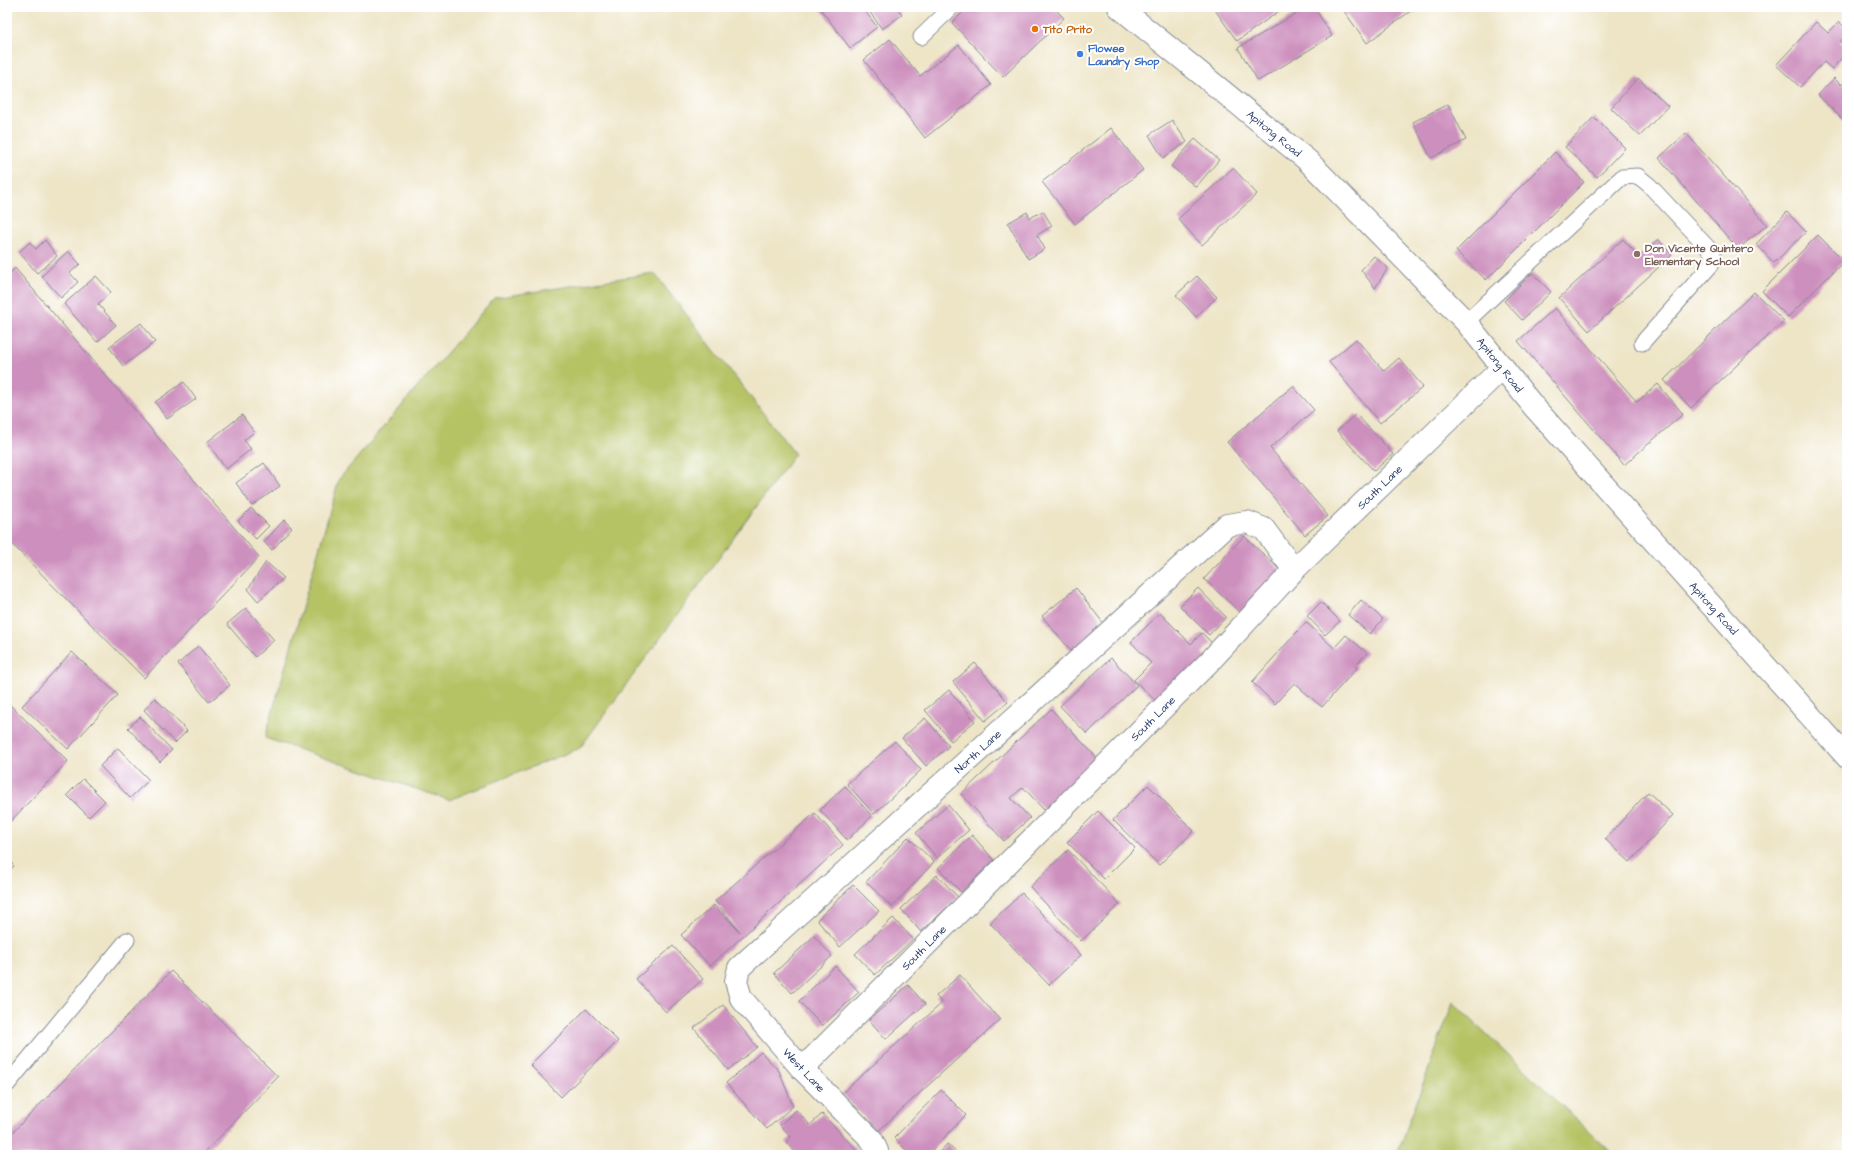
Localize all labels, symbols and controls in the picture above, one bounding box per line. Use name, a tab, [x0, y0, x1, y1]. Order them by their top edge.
place label: Tito Prito	[1042, 22, 1093, 37]
marker: Tito Prito	[1030, 24, 1040, 34]
place label: Flowee Laundry Shop	[1088, 41, 1160, 71]
marker: Flowee Laundry Shop	[1075, 49, 1085, 59]
street label: Apitong Road	[1243, 107, 1305, 161]
place label: Don Vicente Quintero Elementary School	[1645, 241, 1754, 271]
marker: Don Vicente Quintero Elementary School	[1632, 249, 1642, 259]
street label: Apitong Road	[1473, 334, 1527, 396]
street label: South Lane	[1354, 462, 1406, 513]
street label: Apitong Road	[1686, 579, 1741, 638]
street label: South Lane	[1127, 693, 1179, 744]
street label: North Lane	[951, 727, 1005, 777]
street label: South Lane	[898, 922, 950, 973]
street label: West Lane	[779, 1045, 828, 1096]

